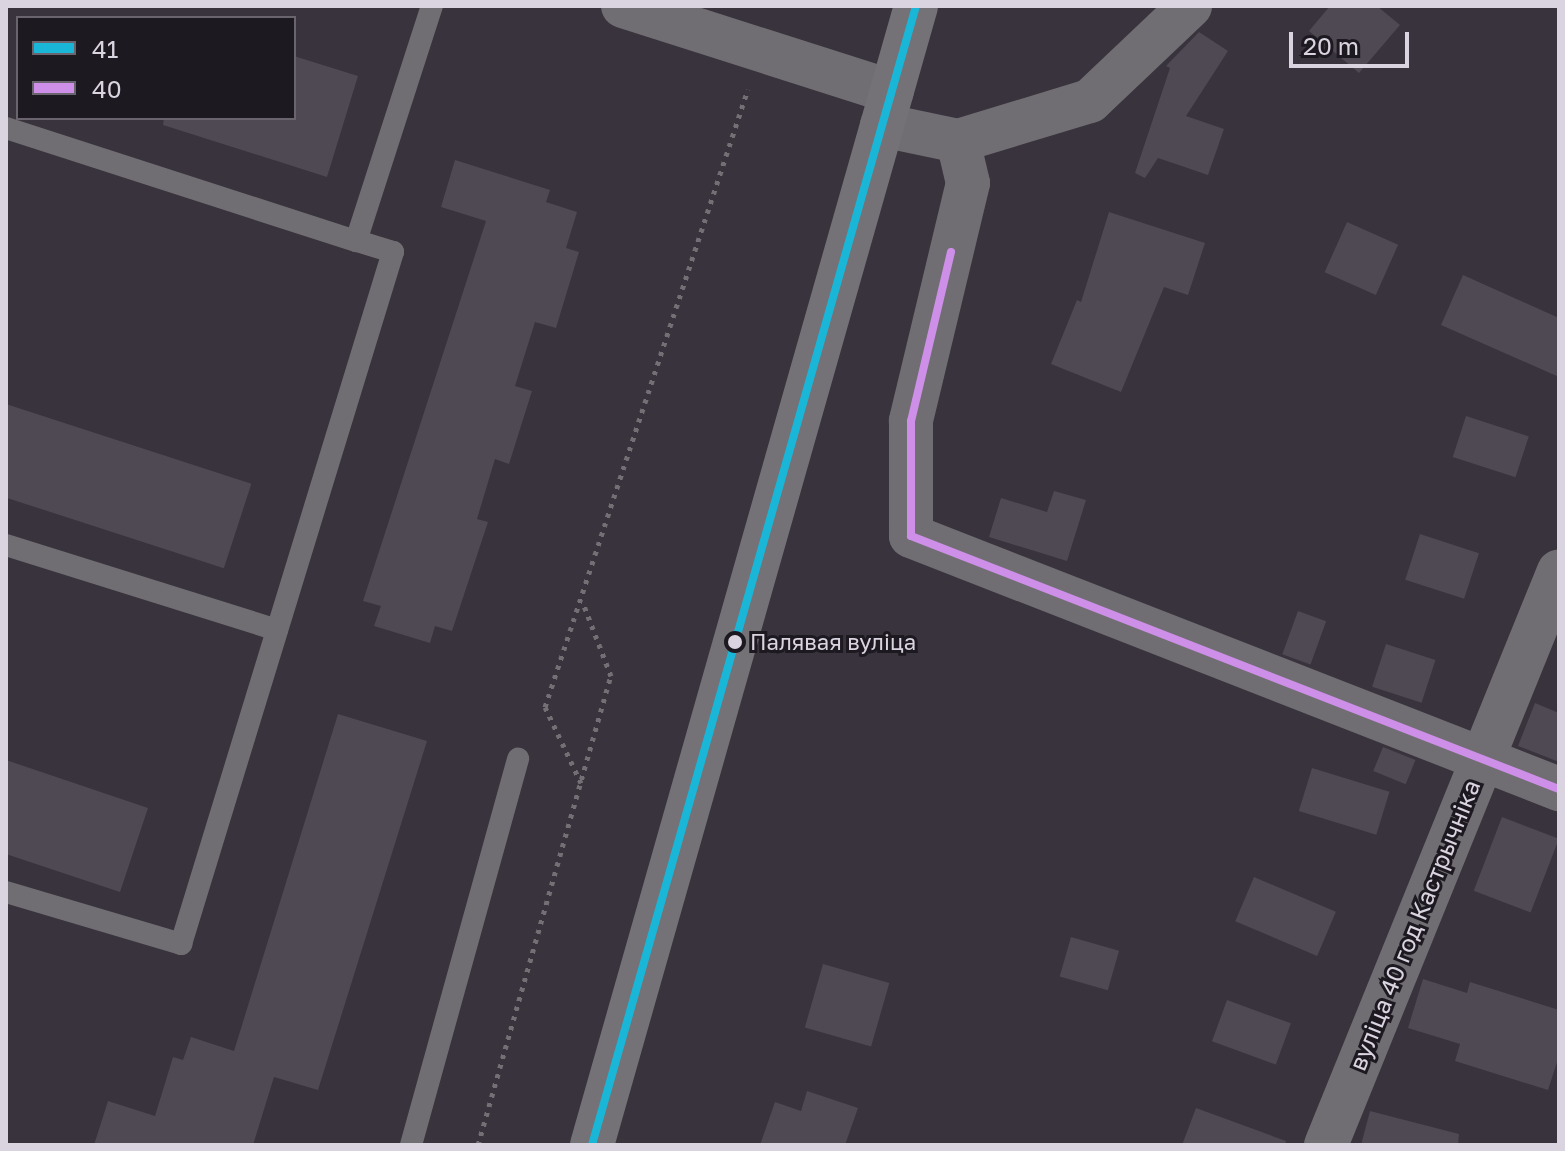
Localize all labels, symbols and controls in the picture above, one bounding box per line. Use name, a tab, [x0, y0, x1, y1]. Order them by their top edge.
legend	[16, 16, 296, 120]
scale bar	[1293, 16, 1413, 66]
text: 20 m	[1303, 31, 1359, 60]
text: 41	[92, 34, 118, 63]
text: 40	[92, 74, 122, 103]
place label: Палявая вуліца	[750, 629, 916, 655]
marker: Палявая вуліца	[727, 634, 743, 650]
street label: вуліца 40 год Кастрычніка	[1342, 775, 1486, 1075]

